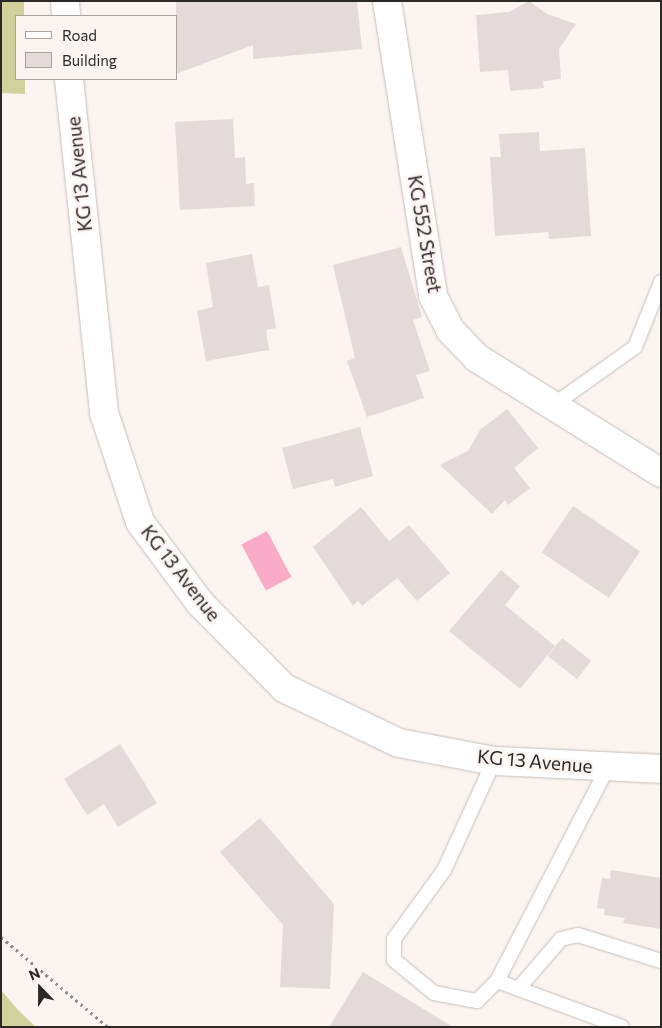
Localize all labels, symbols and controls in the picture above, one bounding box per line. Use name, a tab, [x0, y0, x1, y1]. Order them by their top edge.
legend	[15, 15, 178, 80]
text: Road	[62, 26, 97, 44]
text: Building	[62, 51, 117, 69]
street label: KG 13 Avenue	[62, 115, 96, 233]
street label: KG 552 Street	[403, 173, 447, 295]
street label: KG 13 Avenue	[136, 520, 226, 626]
street label: KG 13 Avenue	[476, 745, 594, 777]
north arrow	[15, 963, 65, 1013]
text: N	[26, 964, 42, 983]

